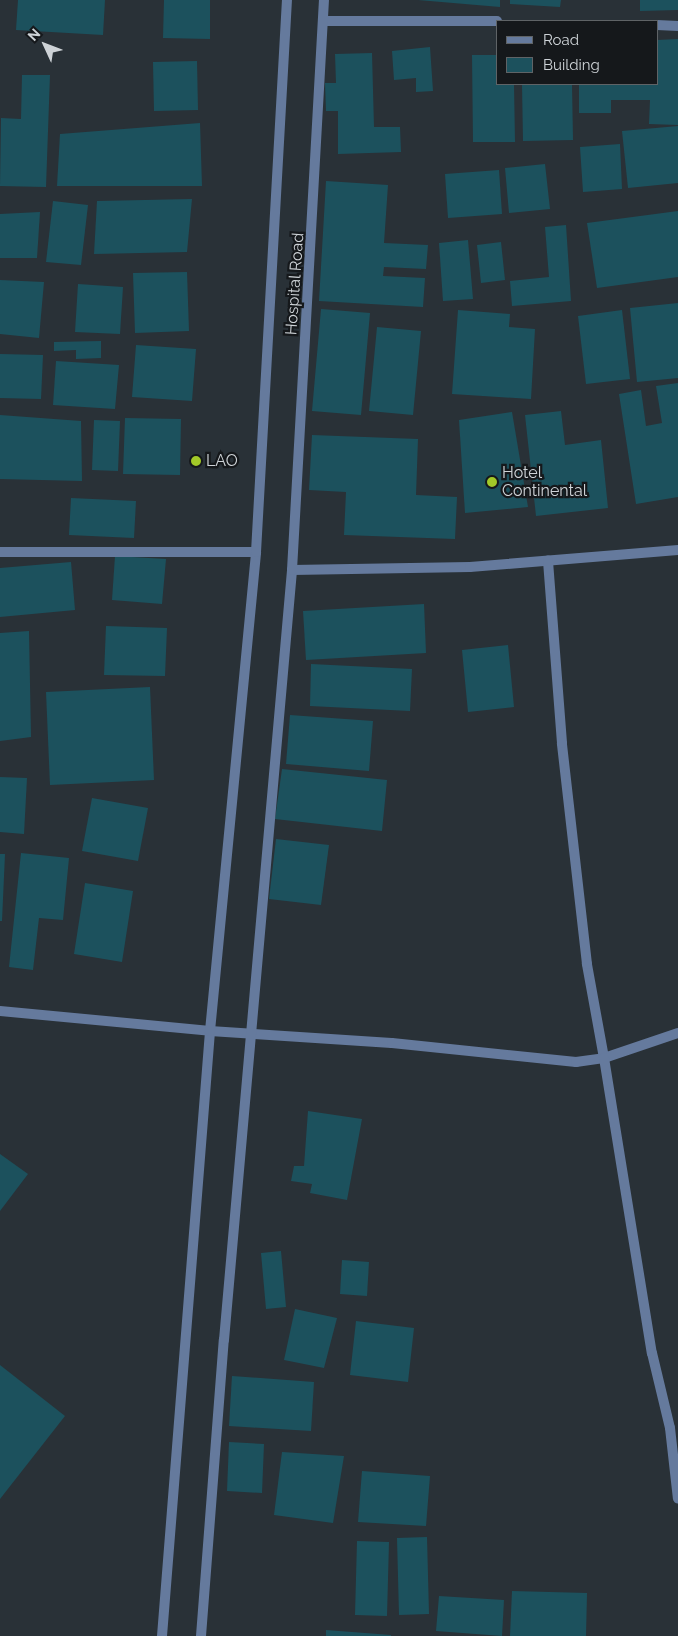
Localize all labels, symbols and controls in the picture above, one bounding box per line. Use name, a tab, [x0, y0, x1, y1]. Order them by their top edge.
north arrow	[20, 20, 70, 70]
legend	[496, 20, 658, 85]
text: N	[25, 25, 44, 44]
text: Road	[543, 31, 579, 49]
text: Building	[543, 56, 600, 74]
street label: Hospital Road	[282, 232, 308, 336]
place label: LAO	[206, 451, 238, 471]
marker: LAO	[190, 455, 202, 467]
place label: Hotel Continental	[502, 463, 587, 501]
marker: Hotel Continental	[486, 476, 498, 488]

